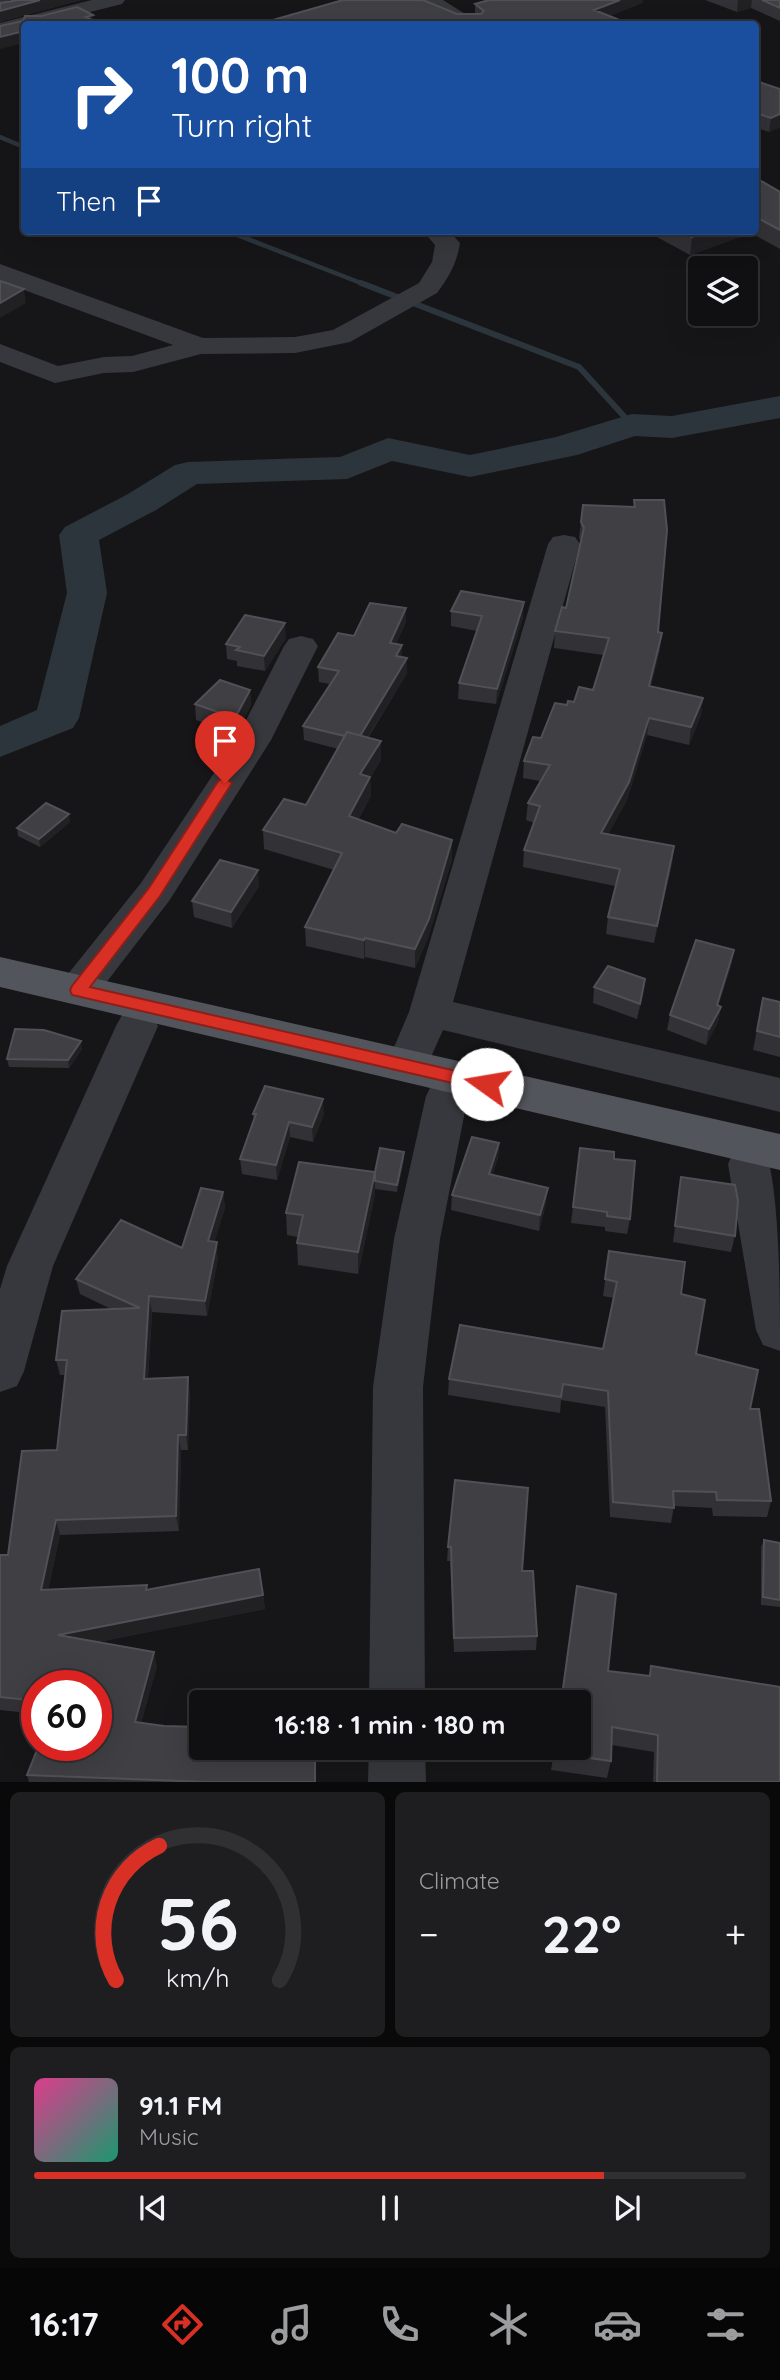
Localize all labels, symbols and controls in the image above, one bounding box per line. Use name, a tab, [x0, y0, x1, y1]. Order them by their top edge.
text: 100 m	[171, 44, 309, 105]
icon: right	[56, 49, 147, 140]
text: Turn right	[171, 105, 312, 145]
icon: arrive	[130, 182, 168, 220]
text: Then	[56, 185, 116, 218]
map controls	[688, 256, 758, 326]
button: layers	[688, 256, 758, 326]
pin	[195, 711, 255, 783]
icon: arrive	[206, 722, 244, 760]
position arrow	[450, 1047, 524, 1121]
speed limit sign: 60	[21, 1670, 112, 1761]
text: 16:18 · 1 min · 180 m	[274, 1708, 506, 1741]
text: Climate	[419, 1866, 500, 1895]
text: 56	[156, 1878, 239, 1969]
text: 22°	[542, 1901, 621, 1966]
text: −	[419, 1910, 439, 1958]
text: +	[725, 1910, 746, 1958]
text: km/h	[166, 1962, 229, 1993]
text: 91.1 FM	[139, 2089, 222, 2122]
text: Music	[139, 2122, 199, 2151]
icon: previous	[134, 2189, 172, 2227]
icon: pause	[371, 2189, 409, 2227]
icon: next	[608, 2189, 646, 2227]
icon: directions	[158, 2300, 207, 2349]
icon: music	[267, 2300, 316, 2349]
icon: phone	[375, 2300, 424, 2349]
icon: climate	[484, 2300, 533, 2349]
icon: car	[593, 2300, 642, 2349]
icon: filters	[701, 2300, 750, 2349]
text: 16:17	[30, 2304, 99, 2344]

